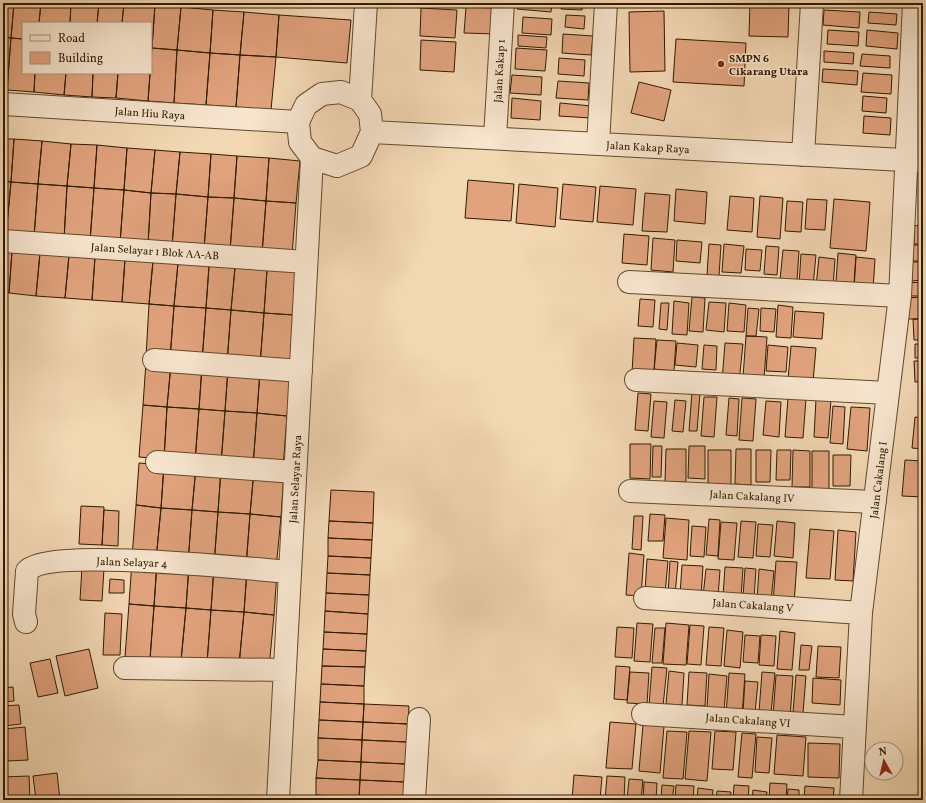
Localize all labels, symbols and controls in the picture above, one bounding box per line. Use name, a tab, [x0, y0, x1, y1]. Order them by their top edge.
legend	[22, 22, 152, 74]
text: Road	[58, 31, 85, 47]
street label: Jalan Kakap 1	[491, 39, 510, 103]
text: Building	[58, 51, 103, 67]
place label: SMPN 6 Cikarang Utara	[729, 52, 808, 80]
marker: SMPN 6 Cikarang Utara	[716, 59, 726, 69]
street label: Jalan Hiu Raya	[114, 105, 186, 124]
street label: Jalan Kakap Raya	[606, 139, 691, 158]
street label: Jalan Selayar 1 Blok AA-AB	[90, 241, 220, 264]
street label: Jalan Selayar Raya	[287, 434, 306, 524]
street label: Jalan Cakalang I	[867, 441, 892, 520]
street label: Jalan Cakalang IV	[709, 488, 795, 507]
street label: Jalan Selayar 4	[96, 555, 168, 572]
street label: Jalan Cakalang V	[712, 596, 794, 617]
street label: Jalan Cakalang VI	[705, 711, 791, 732]
north arrow	[864, 741, 904, 781]
text: N	[878, 745, 888, 761]

